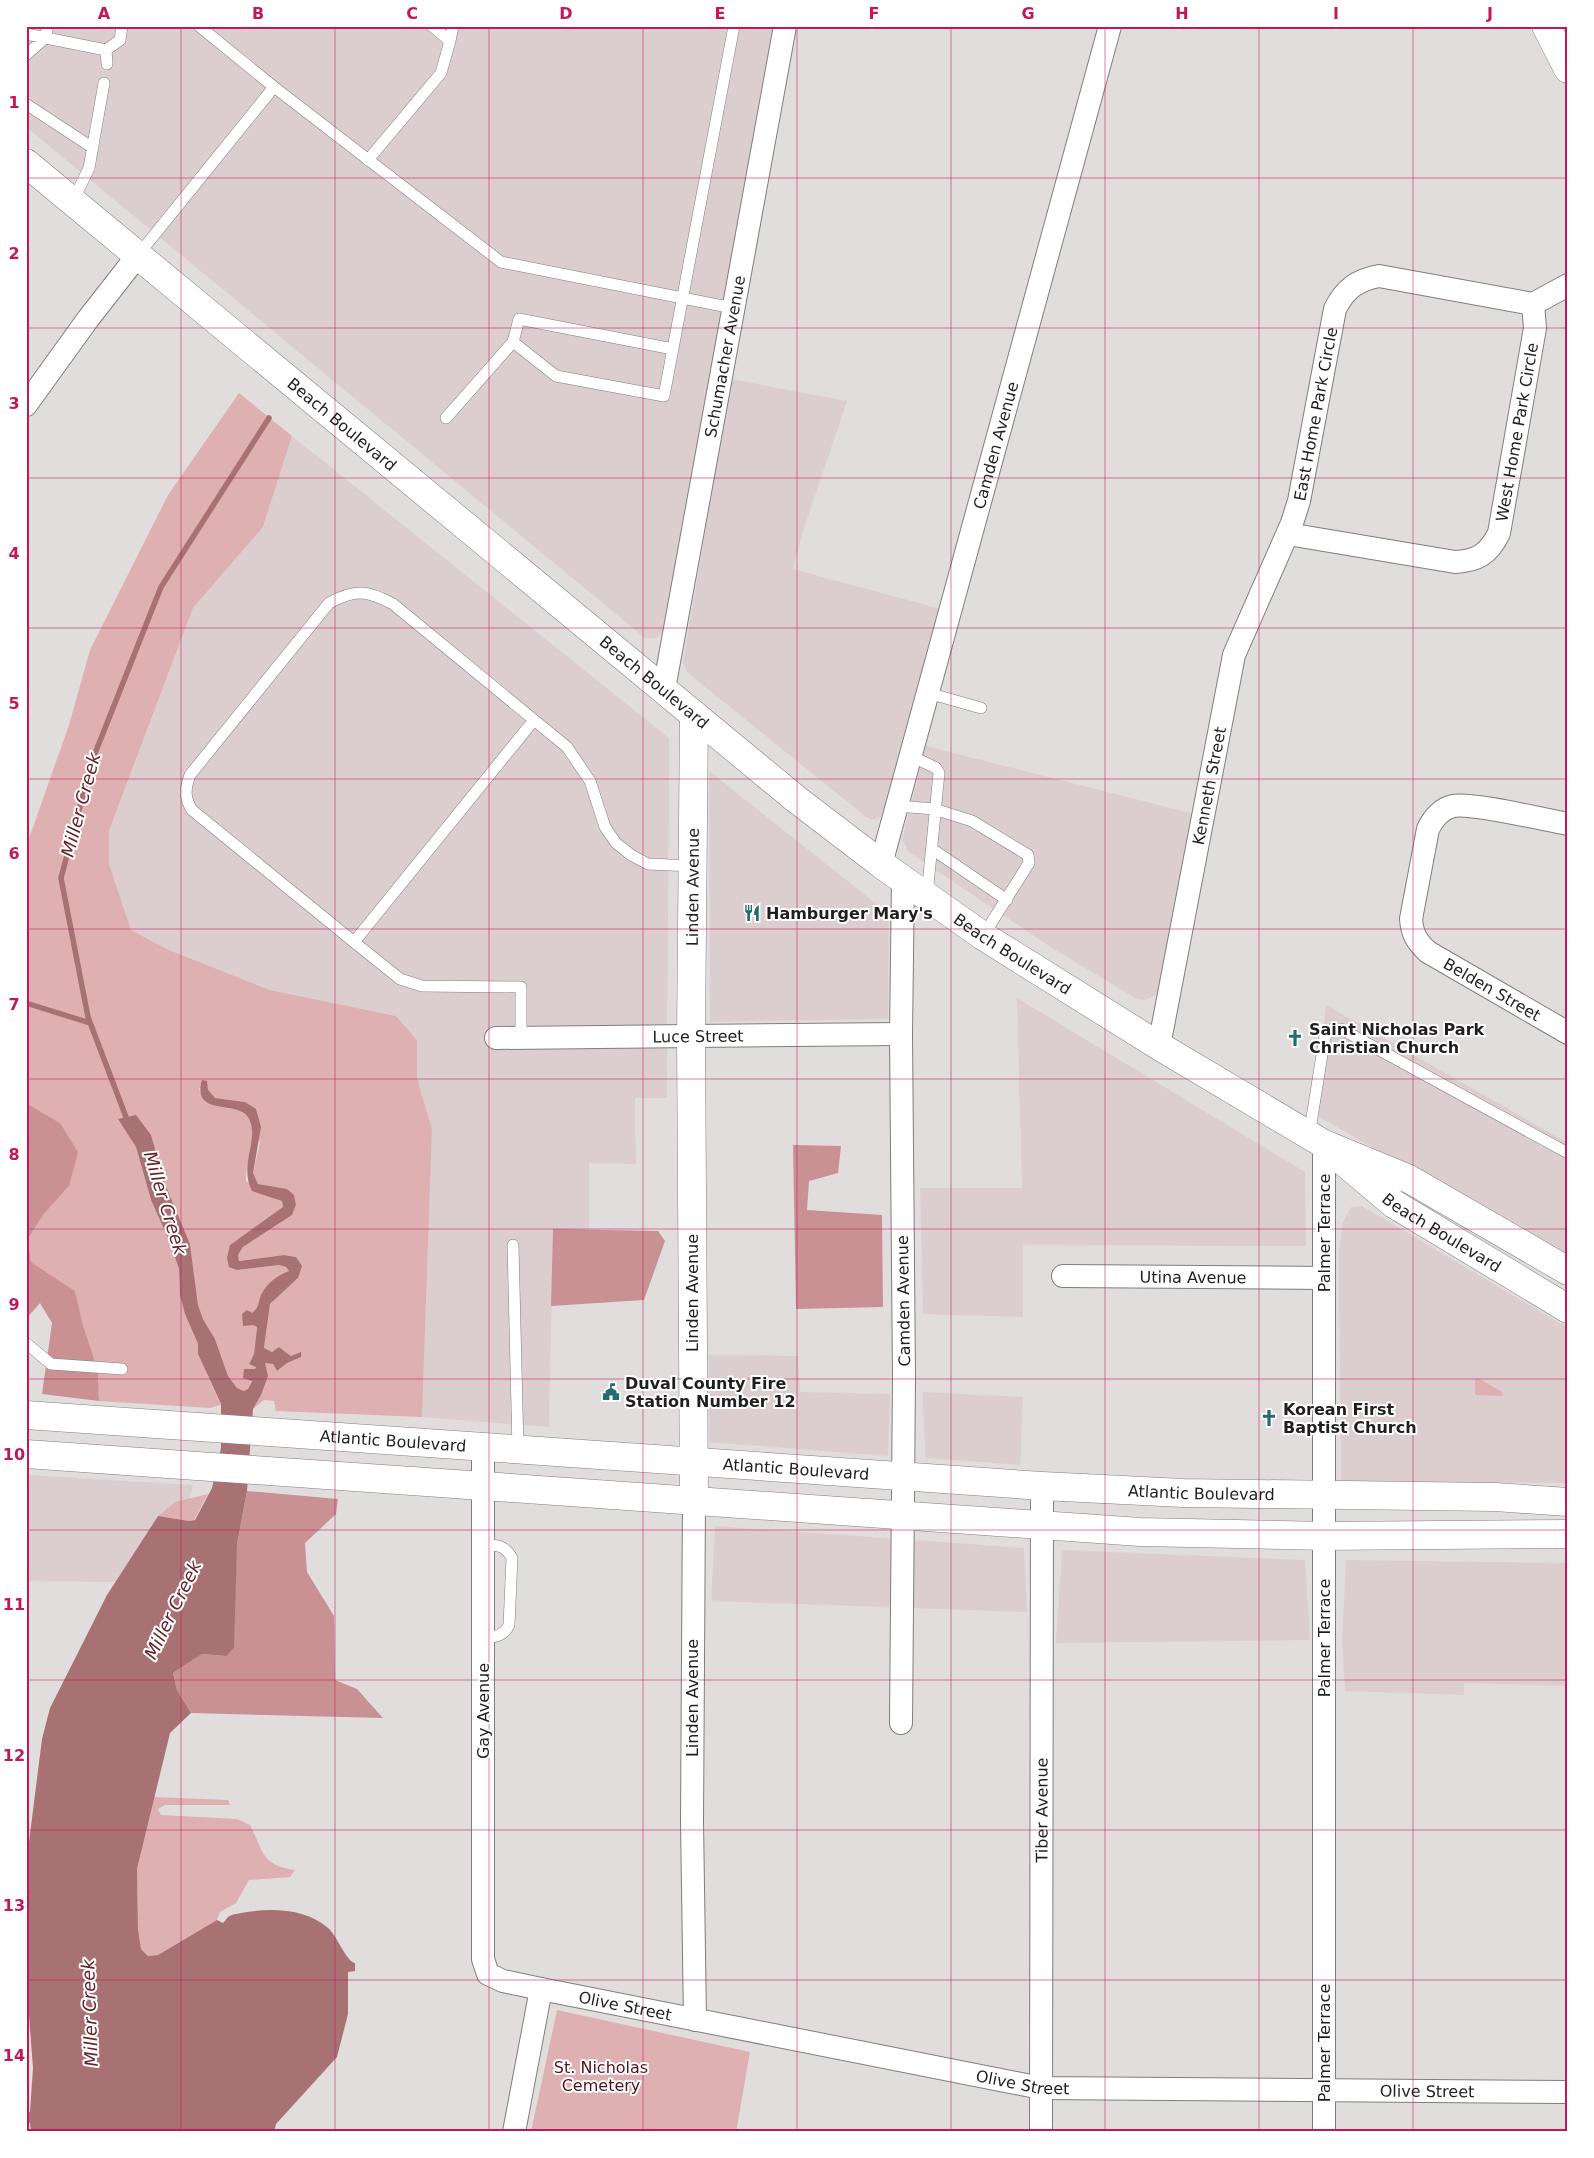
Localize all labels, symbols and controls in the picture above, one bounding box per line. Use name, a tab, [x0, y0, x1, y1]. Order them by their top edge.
text: A	[98, 4, 111, 23]
text: B	[252, 4, 264, 23]
text: C	[406, 4, 418, 23]
text: D	[559, 4, 573, 23]
text: E	[715, 4, 725, 23]
text: F	[869, 4, 879, 23]
text: G	[1021, 4, 1035, 23]
text: H	[1175, 4, 1189, 23]
text: I	[1333, 4, 1339, 23]
text: J	[1486, 4, 1493, 23]
text: 1	[8, 93, 20, 112]
text: 2	[8, 244, 20, 263]
street label: Schumacher Avenue	[701, 274, 749, 439]
street label: East Home Park Circle	[1290, 325, 1341, 503]
street label: West Home Park Circle	[1492, 341, 1542, 523]
street label: Beach Boulevard	[283, 374, 400, 475]
street label: Camden Avenue	[969, 380, 1022, 511]
text: 3	[8, 394, 20, 413]
text: 4	[8, 544, 20, 563]
street label: Beach Boulevard	[596, 632, 712, 733]
text: 5	[8, 694, 20, 713]
street label: Kenneth Street	[1189, 725, 1230, 846]
water label: Miller Creek	[56, 749, 105, 859]
street label: Linden Avenue	[683, 828, 703, 946]
text: 6	[8, 844, 20, 863]
restaurant icon: Hamburger Mary's	[742, 903, 762, 923]
place label: Hamburger Mary's	[766, 904, 933, 923]
street label: Beach Boulevard	[950, 909, 1074, 999]
street label: Belden Street	[1440, 954, 1544, 1025]
text: 7	[8, 995, 20, 1014]
place label: Saint Nicholas Park Christian Church	[1309, 1020, 1485, 1057]
street label: Luce Street	[652, 1027, 744, 1046]
church icon: Saint Nicholas Park Christian Church	[1285, 1028, 1305, 1048]
text: 8	[8, 1145, 20, 1164]
water label: Miller Creek	[140, 1148, 192, 1259]
street label: Palmer Terrace	[1315, 1174, 1334, 1292]
street label: Beach Boulevard	[1378, 1189, 1504, 1276]
street label: Linden Avenue	[683, 1234, 702, 1352]
street label: Camden Avenue	[893, 1235, 914, 1367]
street label: Utina Avenue	[1139, 1268, 1247, 1287]
text: 9	[8, 1295, 20, 1314]
place label: Duval County Fire Station Number 12	[625, 1374, 796, 1411]
public building icon: Duval County Fire Station Number 12	[601, 1382, 621, 1402]
place label: Korean First Baptist Church	[1283, 1400, 1417, 1437]
church icon: Korean First Baptist Church	[1259, 1408, 1279, 1428]
street label: Atlantic Boulevard	[319, 1427, 467, 1456]
text: 10	[3, 1445, 25, 1464]
street label: Atlantic Boulevard	[722, 1455, 870, 1484]
street label: Atlantic Boulevard	[1127, 1481, 1275, 1504]
water label: Miller Creek	[140, 1556, 206, 1663]
street label: Palmer Terrace	[1315, 1579, 1334, 1697]
text: 11	[3, 1595, 25, 1614]
street label: Linden Avenue	[683, 1639, 702, 1757]
street label: Gay Avenue	[474, 1663, 493, 1759]
text: 12	[3, 1746, 25, 1765]
street label: Tiber Avenue	[1032, 1758, 1052, 1863]
text: 13	[3, 1896, 25, 1915]
water label: Miller Creek	[77, 1957, 102, 2067]
street label: Palmer Terrace	[1315, 1984, 1334, 2102]
street label: Olive Street	[577, 1988, 673, 2025]
text: 14	[3, 2046, 25, 2065]
park label: St. Nicholas Cemetery	[554, 2058, 648, 2095]
street label: Olive Street	[974, 2066, 1069, 2098]
street label: Olive Street	[1380, 2082, 1474, 2101]

